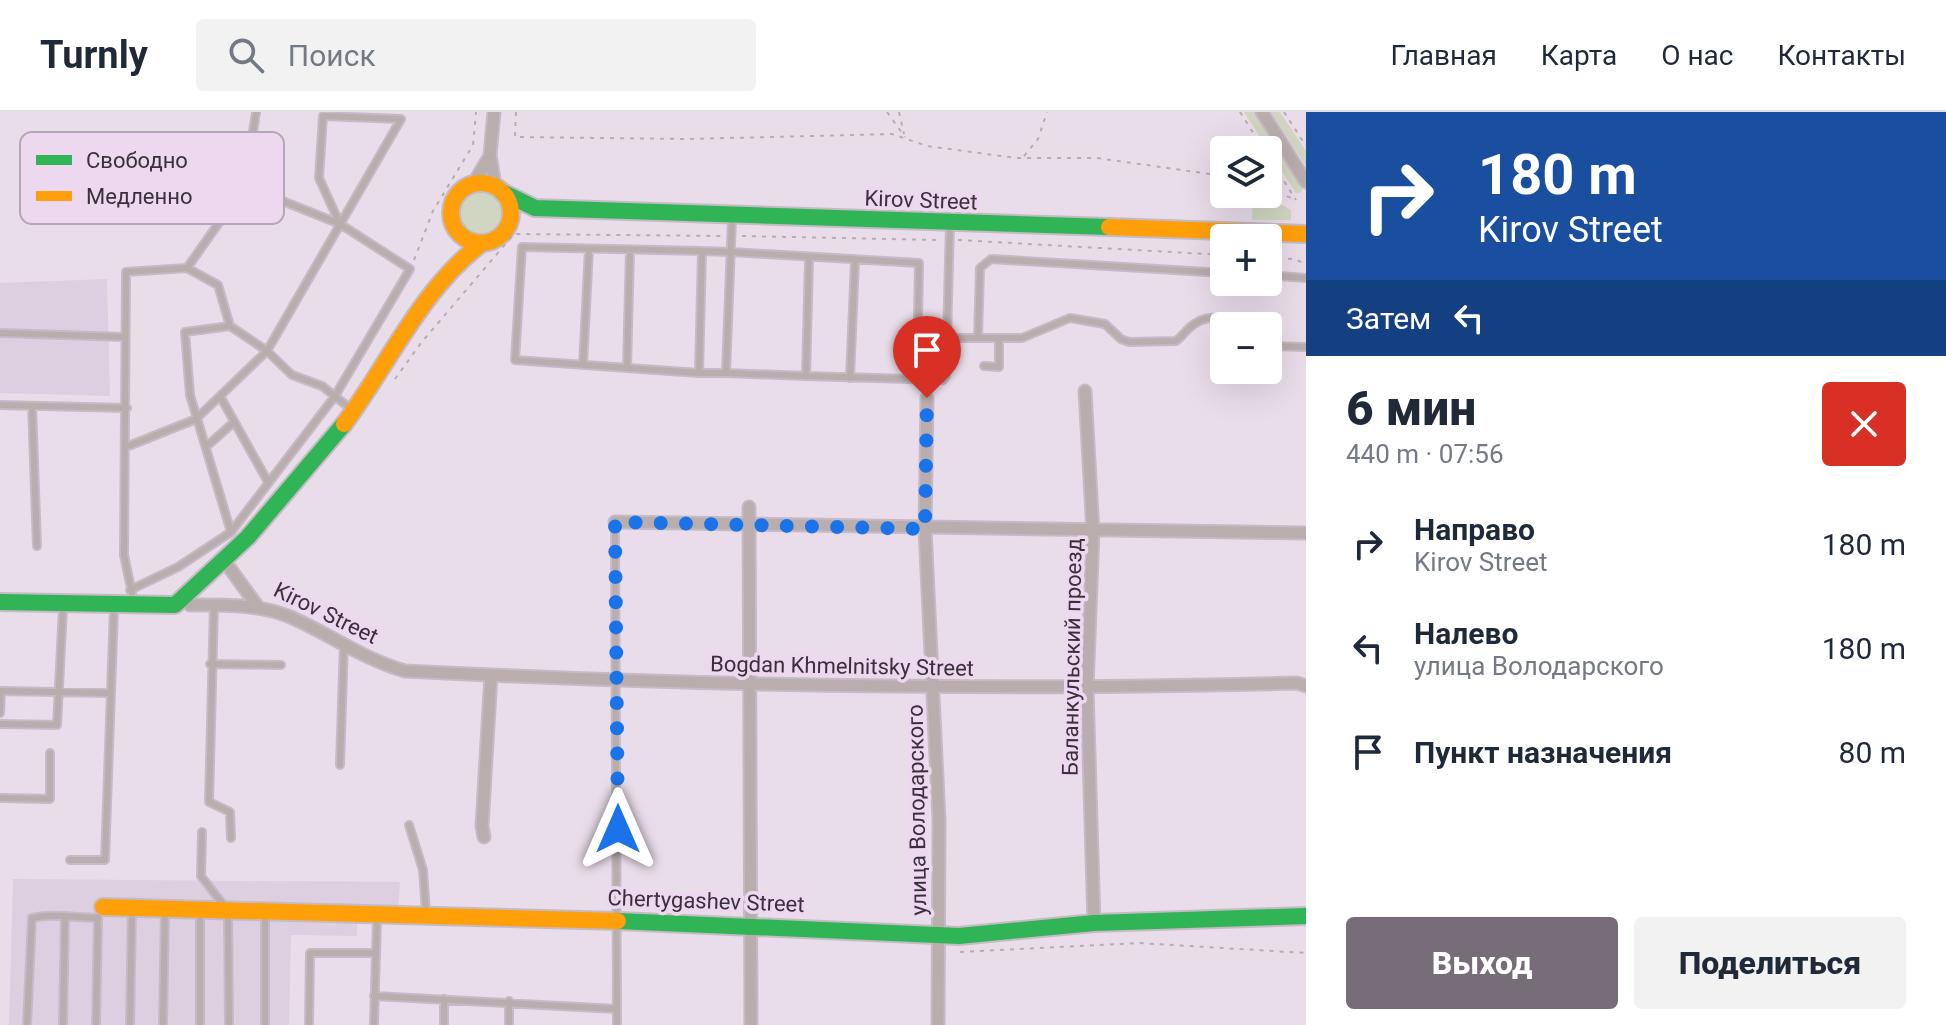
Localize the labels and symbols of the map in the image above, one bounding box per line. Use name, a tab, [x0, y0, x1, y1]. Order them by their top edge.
legend	[20, 132, 284, 224]
text: Свободно	[86, 148, 188, 173]
text: Медленно	[86, 184, 192, 209]
street label: Kirov Street	[864, 186, 978, 214]
pin	[893, 316, 961, 398]
street label: Баланкульский проезд	[1057, 538, 1087, 776]
street label: Kirov Street	[270, 577, 382, 649]
street label: Bogdan Khmelnitsky Street	[710, 651, 974, 681]
street label: улица Володарского	[903, 704, 931, 916]
position arrow	[576, 787, 660, 871]
street label: Chertygashev Street	[607, 885, 805, 917]

